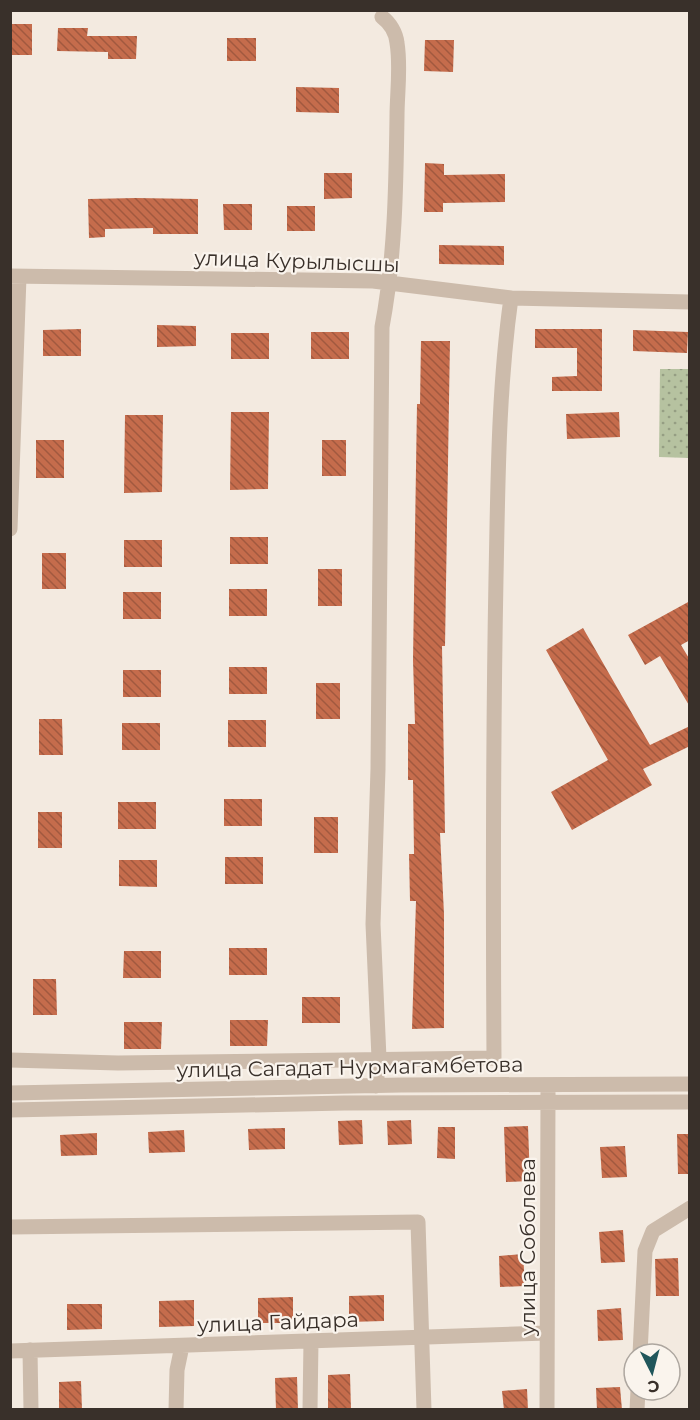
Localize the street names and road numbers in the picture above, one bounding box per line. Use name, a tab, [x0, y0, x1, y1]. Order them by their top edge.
street label: улица Курылысшы	[193, 245, 400, 277]
street label: улица Сагадат Нурмагамбетова	[175, 1051, 524, 1083]
street label: улица Соболева	[515, 1158, 540, 1337]
street label: улица Гайдара	[196, 1307, 359, 1337]

